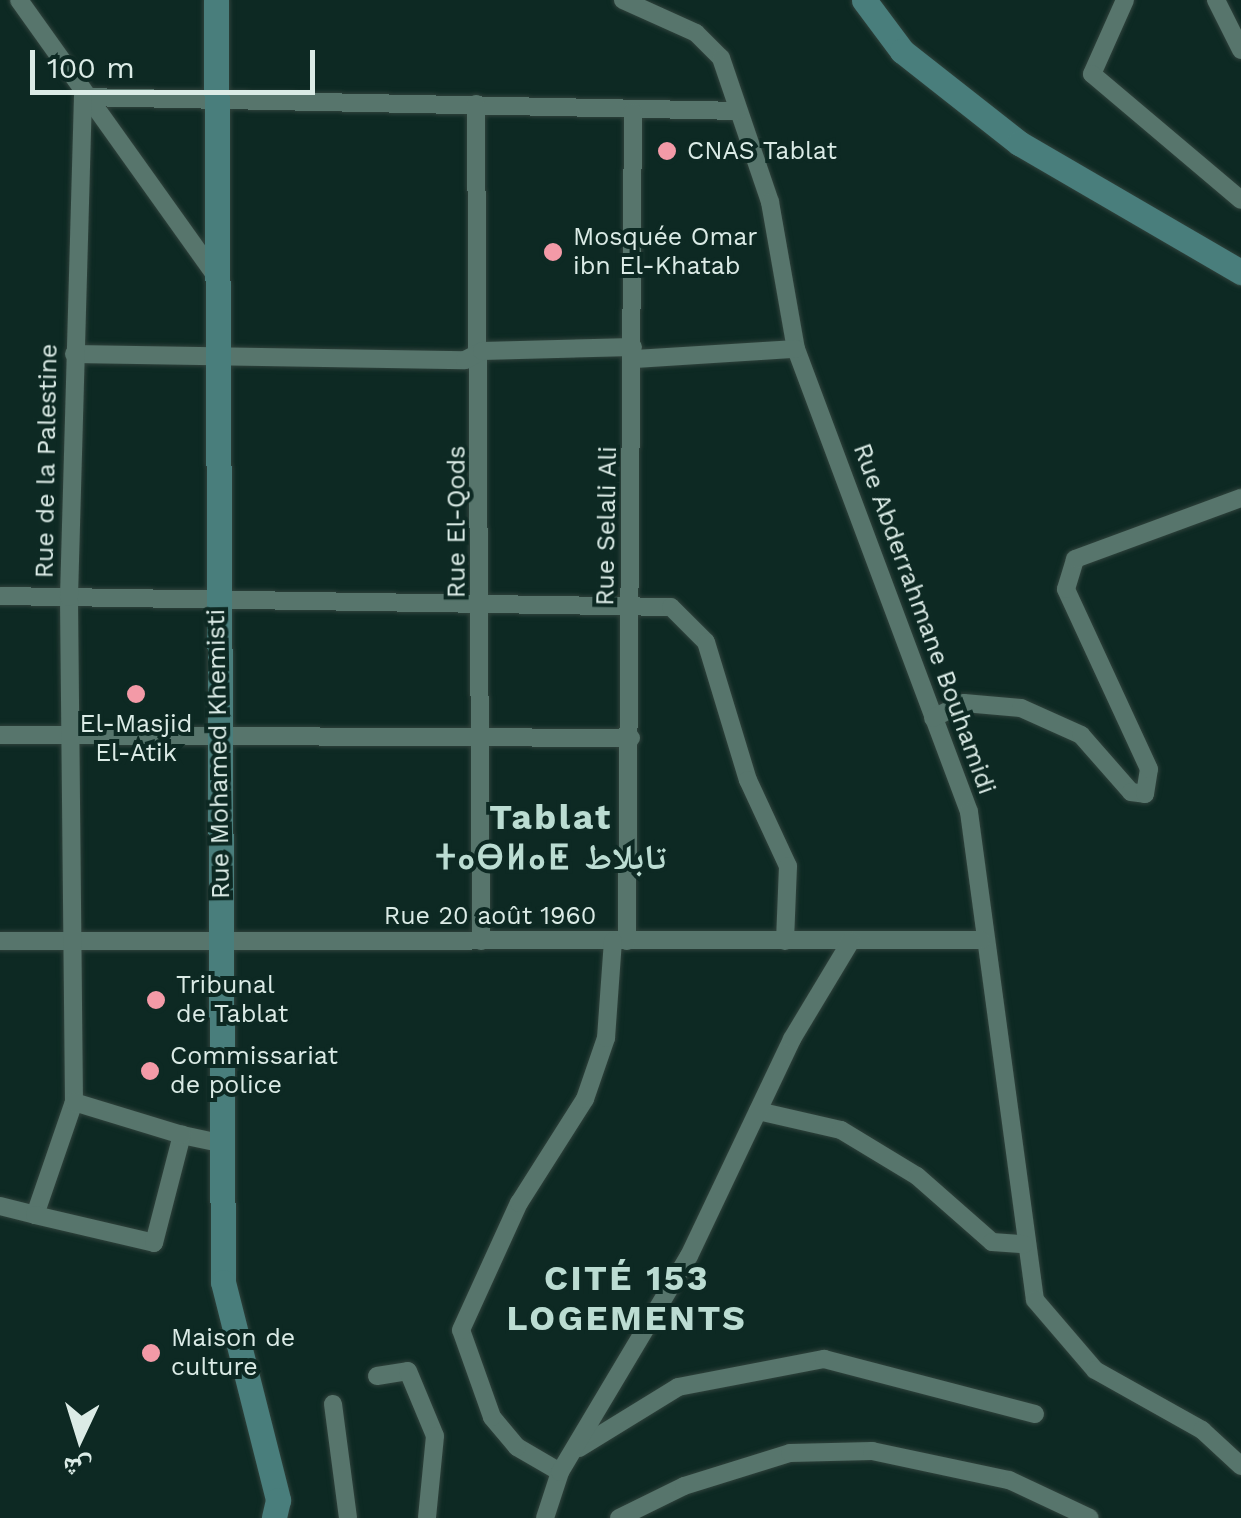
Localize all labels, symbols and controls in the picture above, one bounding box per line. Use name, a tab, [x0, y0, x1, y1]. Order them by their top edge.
scale bar	[35, 30, 320, 92]
text: 100 m	[47, 50, 135, 85]
place label: CNAS Tablat	[687, 136, 838, 166]
marker: CNAS Tablat	[656, 140, 678, 162]
place label: Mosquée Omar ibn El-Khatab	[573, 223, 758, 282]
marker: Mosquée Omar ibn El-Khatab	[542, 241, 564, 263]
street label: Rue de la Palestine	[30, 343, 64, 579]
street label: Rue Abderrahmane Bouhamidi	[846, 439, 1002, 799]
street label: Rue Selali Ali	[591, 445, 623, 607]
street label: Rue El-Qods	[442, 446, 472, 598]
street label: Rue Mohamed Khemisti	[201, 609, 237, 899]
marker: El-Masjid El-Atik	[125, 683, 147, 705]
place label: El-Masjid El-Atik	[80, 710, 192, 769]
district label: Tablat ⵜⴰⴱⵍⴰⵟ تابلاط	[445, 796, 657, 878]
street label: Rue 20 août 1960	[384, 901, 596, 931]
place label: Tribunal de Tablat	[176, 971, 289, 1030]
marker: Tribunal de Tablat	[145, 989, 167, 1011]
place label: Commissariat de police	[170, 1042, 338, 1101]
marker: Commissariat de police	[139, 1060, 161, 1082]
district label: CITÉ 153 LOGEMENTS	[507, 1257, 747, 1339]
place label: Maison de culture	[171, 1324, 295, 1383]
marker: Maison de culture	[140, 1342, 162, 1364]
north arrow	[30, 1388, 130, 1488]
text: ش	[62, 1451, 94, 1486]

